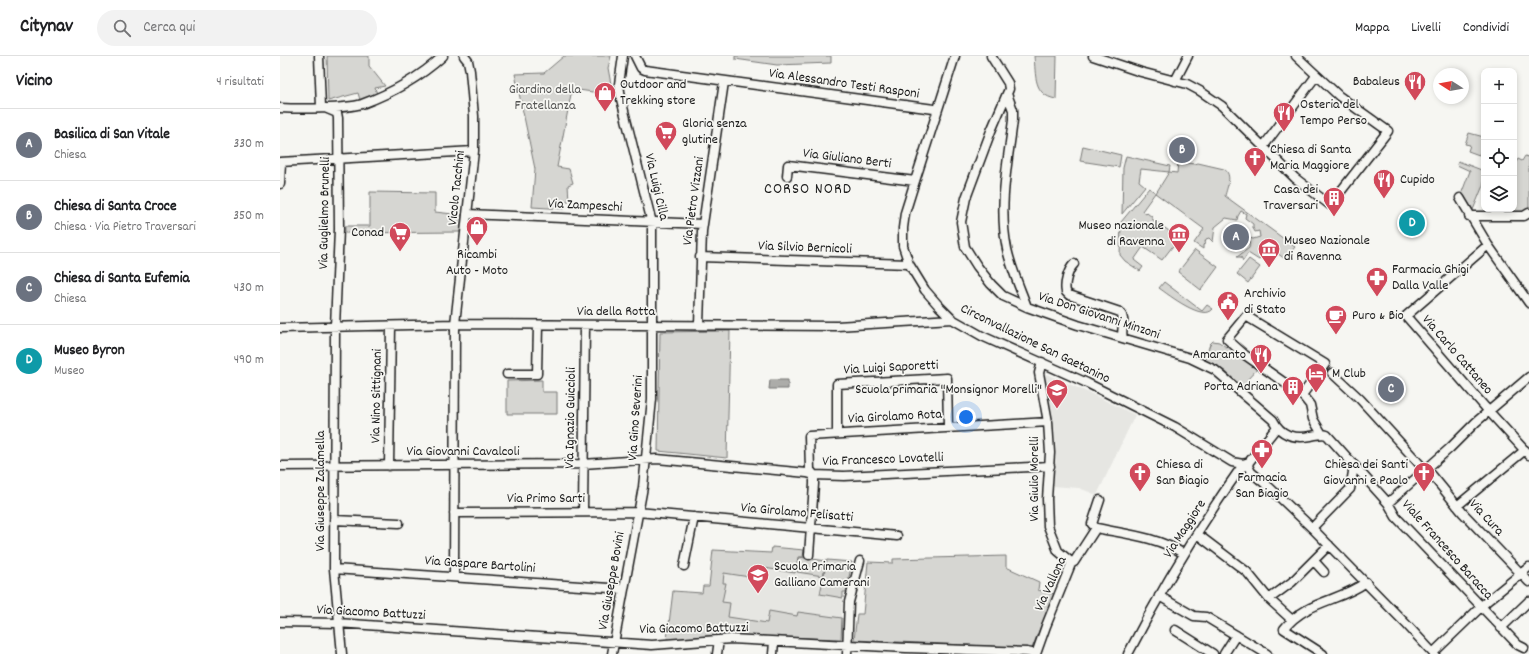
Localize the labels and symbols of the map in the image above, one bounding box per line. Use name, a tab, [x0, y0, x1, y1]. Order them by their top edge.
street label: Via Alessandro Testi Rasponi	[767, 64, 921, 105]
north arrow	[1433, 68, 1469, 104]
restaurant icon: Babaleus	[1402, 69, 1428, 102]
place label: Babaleus	[1353, 72, 1400, 92]
place label: Outdoor and Trekking store	[620, 75, 695, 111]
park label: Giardino della Fratellanza	[509, 80, 582, 116]
shop icon: Outdoor and Trekking store	[592, 80, 618, 113]
place label: Osteria del Tempo Perso	[1300, 95, 1367, 131]
restaurant icon: Osteria del Tempo Perso	[1271, 100, 1297, 133]
place label: Gloria senza glutine	[682, 114, 747, 150]
supermarket icon: Gloria senza glutine	[653, 119, 679, 152]
pin: B	[1169, 135, 1195, 165]
place label: Chiesa di Santa Maria Maggiore	[1270, 140, 1351, 176]
street label: Via Giuliano Berti	[802, 144, 893, 174]
church icon: Chiesa di Santa Maria Maggiore	[1242, 145, 1268, 178]
street label: Vicolo Tacchini	[443, 149, 471, 227]
street label: Via Luigi Cilla	[639, 152, 673, 223]
street label: Via Pietro Vizzani	[678, 155, 710, 247]
street label: Via Guglielmo Brunelli	[314, 156, 336, 269]
restaurant icon: Cupido	[1371, 167, 1397, 200]
place label: Cupido	[1400, 170, 1435, 190]
district label: CORSO NORD	[764, 178, 852, 201]
place label: Casa dei Traversari	[1263, 180, 1318, 216]
building icon: Casa dei Traversari	[1321, 185, 1347, 218]
street label: Via Zampeschi	[547, 194, 623, 218]
pin: D	[1399, 208, 1425, 238]
shop icon: Ricambi Auto - Moto	[464, 214, 490, 247]
place label: Museo nazionale di Ravenna	[1079, 216, 1164, 252]
supermarket icon: Conad	[387, 220, 413, 253]
museum icon: Museo nazionale di Ravenna	[1166, 221, 1192, 254]
pin: A	[1223, 222, 1249, 252]
place label: Conad	[351, 223, 384, 243]
place label: Museo Nazionale di Ravenna	[1284, 231, 1370, 267]
street label: Via Silvio Bernicoli	[758, 236, 853, 260]
museum icon: Museo Nazionale di Ravenna	[1256, 236, 1282, 269]
place label: Ricambi Auto - Moto	[446, 245, 508, 281]
place label: Farmacia Ghigi Dalla Valle	[1392, 260, 1469, 296]
pharmacy icon: Farmacia Ghigi Dalla Valle	[1364, 265, 1390, 298]
place label: Archivio di Stato	[1244, 284, 1286, 320]
street label: Via Don Giovanni Minzoni	[1036, 287, 1163, 345]
public building icon: Archivio di Stato	[1215, 289, 1241, 322]
street label: Circonvallazione San Gaetanino	[957, 299, 1113, 389]
street label: Via della Rotta	[577, 302, 656, 322]
cafe icon: Puro & Bio	[1323, 303, 1349, 336]
place label: Puro & Bio	[1352, 306, 1404, 326]
street label: Via Carlo Cattaneo	[1417, 311, 1497, 399]
restaurant icon: Amaranto	[1248, 342, 1274, 375]
place label: Amaranto	[1193, 345, 1246, 365]
street label: Via Nino Sittignani	[366, 348, 388, 443]
street label: Via Luigi Saporetti	[843, 356, 939, 380]
hotel icon: M Club	[1303, 361, 1329, 394]
place label: M Club	[1332, 364, 1366, 384]
street label: Via Ignazio Guiccioli	[560, 367, 582, 469]
street label: Via Gino Severini	[623, 374, 649, 461]
building icon: Porta Adriana	[1280, 374, 1306, 407]
pin: C	[1378, 374, 1404, 404]
school or university icon: Scuola primaria "Monsignor Morelli"	[1044, 377, 1070, 410]
place label: Porta Adriana	[1204, 377, 1278, 397]
place label: Scuola primaria "Monsignor Morelli"	[855, 380, 1042, 400]
street label: Via Girolamo Rota	[848, 405, 943, 429]
your location	[956, 407, 976, 427]
street label: Via Giuseppe Zalamella	[311, 430, 331, 551]
street label: Via Giulio Morelli	[1025, 436, 1045, 522]
pharmacy icon: Farmacia San Biagio	[1249, 437, 1275, 470]
street label: Via Giovanni Cavalcoli	[406, 442, 520, 462]
street label: Via Francesco Lovatelli	[822, 448, 944, 472]
place label: Chiesa di San Biagio	[1156, 455, 1209, 491]
place label: Chiesa dei Santi Giovanni e Paolo	[1323, 455, 1408, 491]
church icon: Chiesa di San Biagio	[1127, 460, 1153, 493]
church icon: Chiesa dei Santi Giovanni e Paolo	[1411, 460, 1437, 493]
place label: Farmacia San Biagio	[1235, 468, 1289, 504]
street label: Via Primo Sarti	[507, 489, 585, 509]
street label: Via Cura	[1464, 495, 1509, 541]
street label: Via Maggiore	[1159, 496, 1211, 562]
street label: Viale Francesco Baracca	[1397, 496, 1498, 605]
street label: Via Girolamo Felisatti	[740, 498, 854, 528]
street label: Via Giuseppe Bovini	[594, 530, 631, 632]
street label: Via Gaspare Bartolini	[424, 551, 536, 579]
street label: Via Vallona	[1030, 553, 1073, 615]
place label: Scuola Primaria Galliano Camerani	[774, 557, 870, 593]
school or university icon: Scuola Primaria Galliano Camerani	[745, 562, 771, 595]
street label: Via Giacomo Battuzzi	[316, 600, 426, 626]
street label: Via Giacomo Battuzzi	[639, 618, 749, 640]

